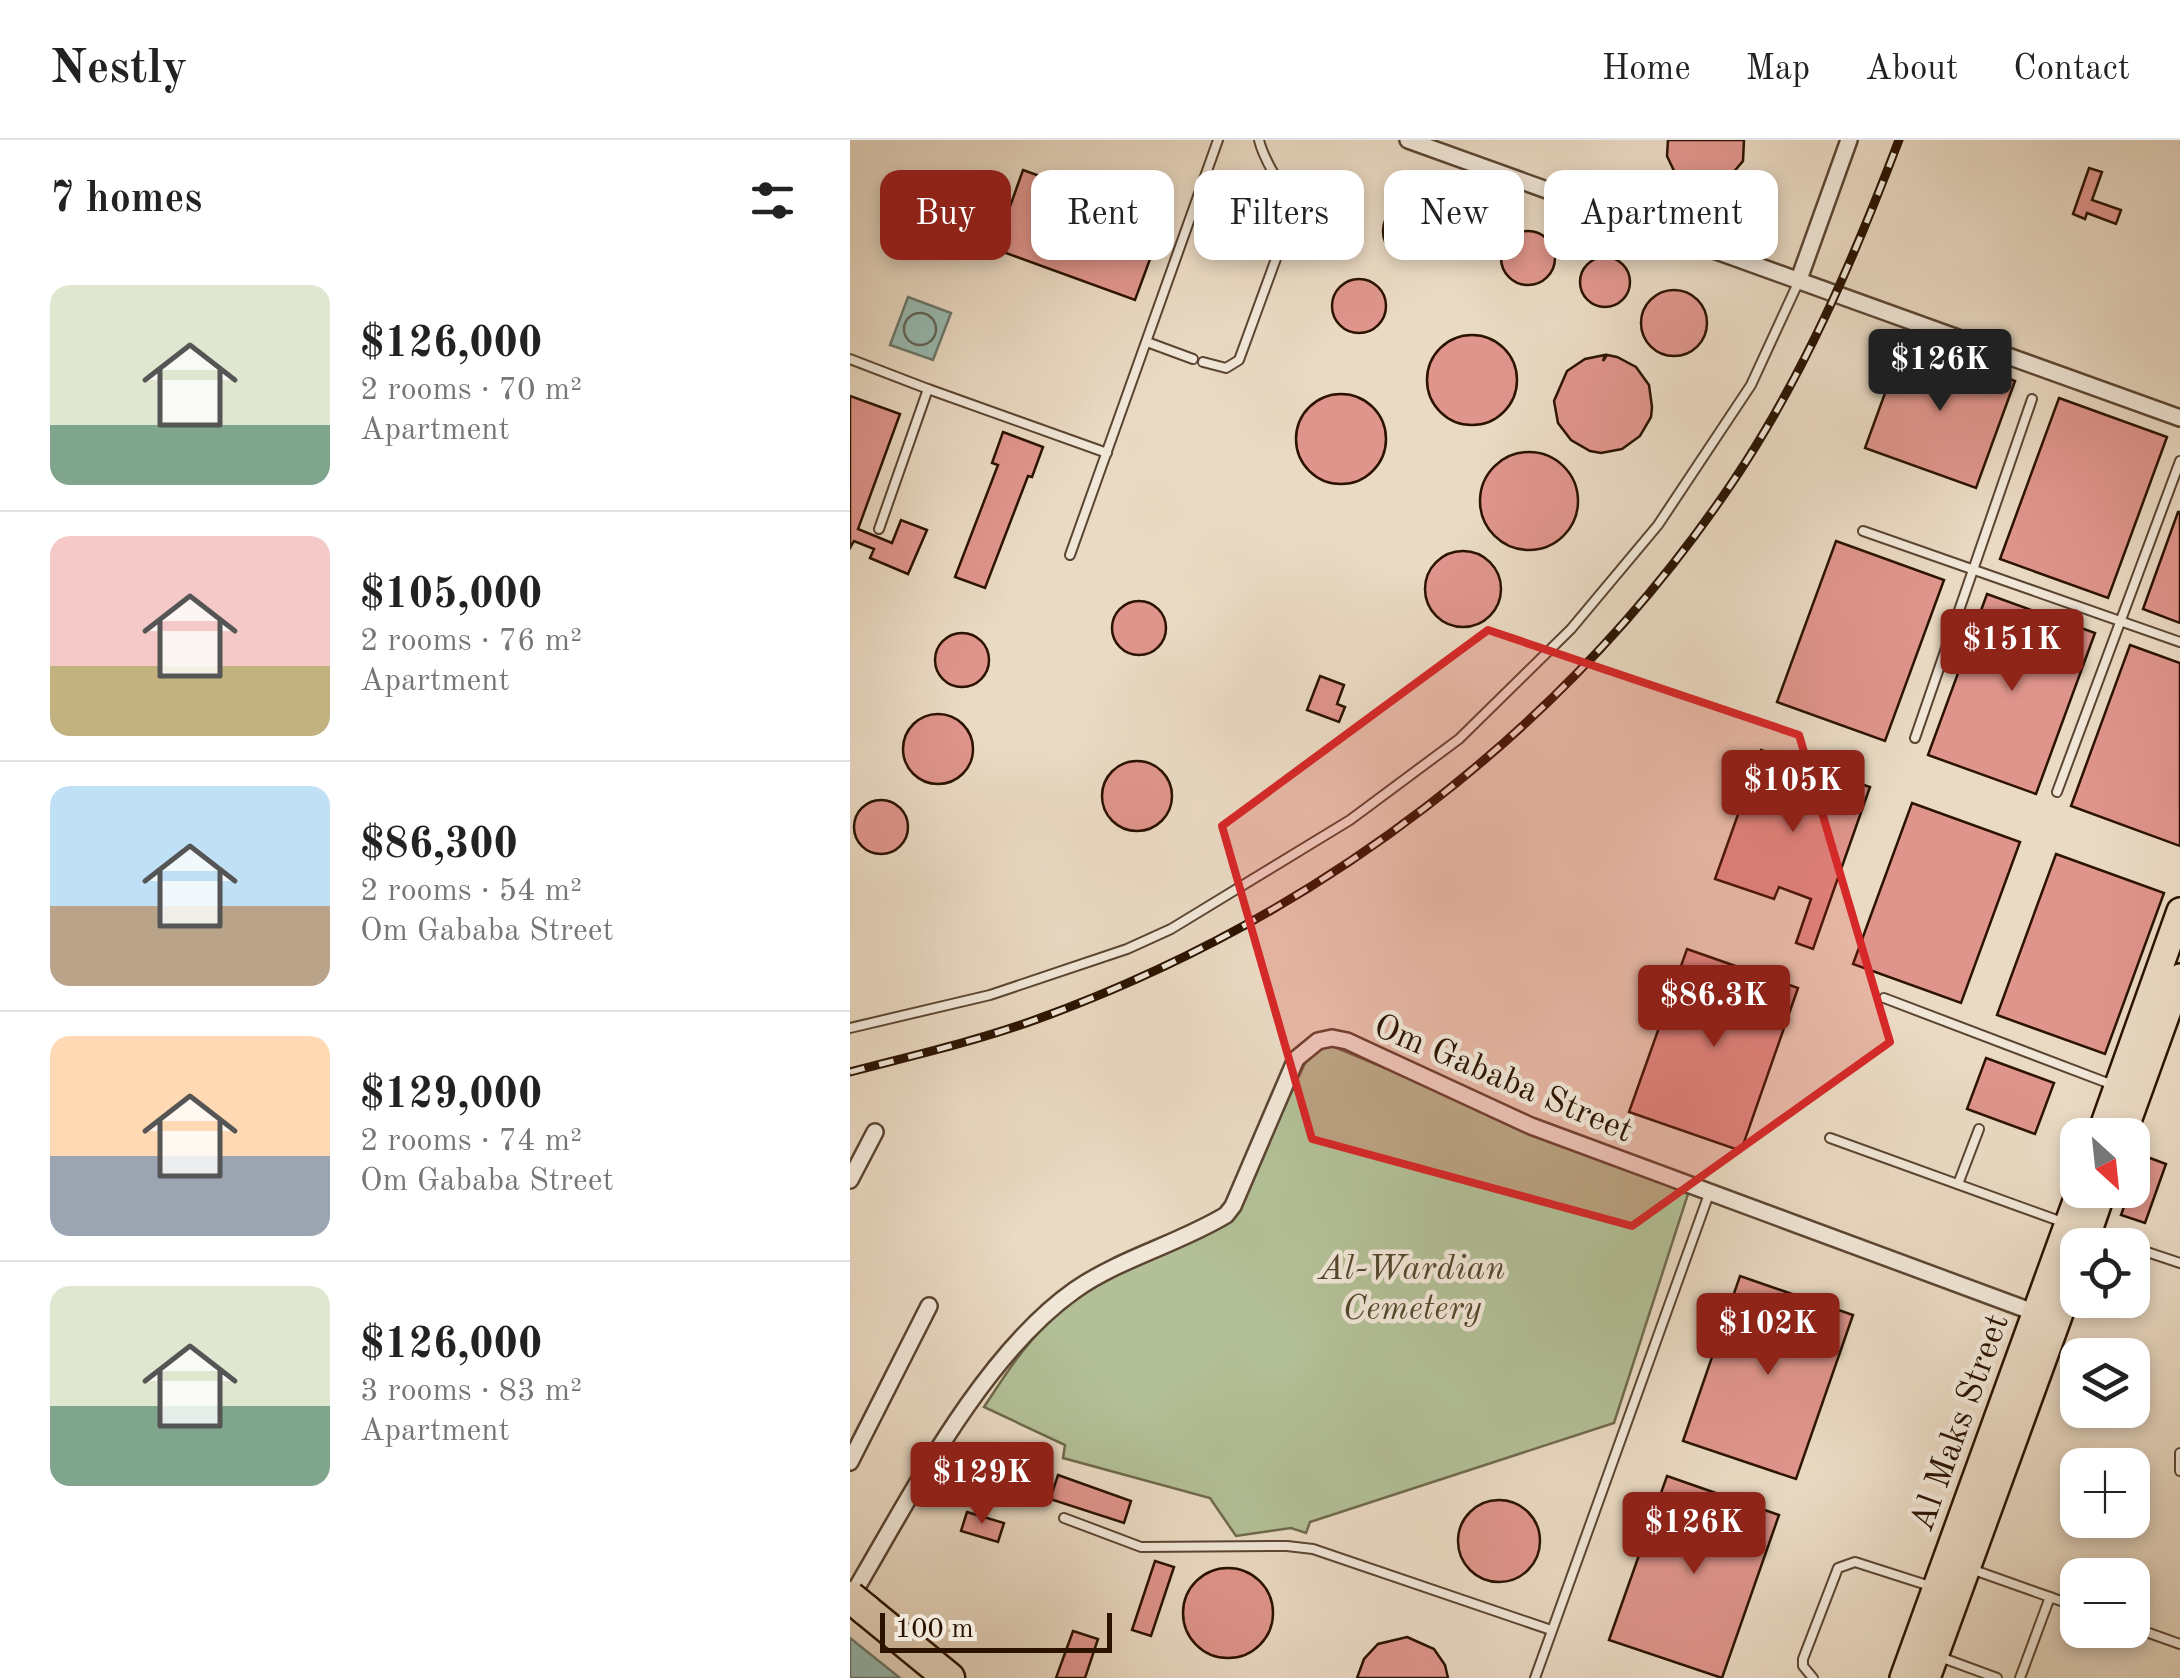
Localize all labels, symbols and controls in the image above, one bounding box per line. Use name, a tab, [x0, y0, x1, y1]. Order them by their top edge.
text: Nestly	[50, 45, 187, 93]
text: Home	[1602, 52, 1691, 87]
text: Map	[1746, 52, 1810, 87]
text: About	[1865, 52, 1958, 87]
text: Contact	[2013, 52, 2130, 87]
chip: Buy	[880, 170, 1011, 260]
chip: Rent	[1031, 170, 1174, 260]
chip: Filters	[1194, 170, 1364, 260]
chip: New	[1384, 170, 1524, 260]
chip: Apartment	[1544, 170, 1778, 260]
icon: filters	[745, 173, 800, 228]
text: 7 homes	[50, 179, 202, 221]
text: $126,000	[360, 324, 542, 366]
icon: home	[130, 325, 250, 445]
pin: $126K	[1870, 329, 2010, 414]
text: $126K	[1891, 345, 1989, 377]
text: 2 rooms · 70 m²	[360, 375, 582, 407]
text: Apartment	[360, 415, 510, 447]
text: $105,000	[360, 575, 542, 617]
icon: home	[130, 576, 250, 696]
pin: $151K	[1942, 609, 2082, 694]
text: $151K	[1963, 625, 2061, 657]
text: 2 rooms · 76 m²	[360, 626, 582, 658]
text: Apartment	[360, 666, 510, 698]
pin: $105K	[1723, 750, 1863, 835]
text: $105K	[1744, 766, 1842, 798]
text: $86,300	[360, 825, 518, 867]
icon: home	[130, 826, 250, 946]
text: 2 rooms · 54 m²	[360, 876, 582, 908]
text: Om Gababa Street	[360, 916, 614, 948]
pin: $86.3K	[1633, 965, 1795, 1050]
text: $86.3K	[1660, 981, 1768, 1013]
street label: Om Gababa Street	[1368, 1009, 1638, 1150]
text: $129,000	[360, 1075, 542, 1117]
icon: home	[130, 1076, 250, 1196]
north arrow	[2060, 1118, 2150, 1208]
map controls	[2060, 1118, 2150, 1648]
text: 2 rooms · 74 m²	[360, 1126, 582, 1158]
text: Om Gababa Street	[360, 1166, 614, 1198]
button: locate	[2060, 1228, 2150, 1318]
park label: Al-Wardian Cemetery	[1317, 1252, 1505, 1327]
pin: $102K	[1698, 1293, 1838, 1378]
text: $102K	[1719, 1309, 1817, 1341]
street label: Al Maks Street	[1905, 1309, 2016, 1536]
text: $126,000	[360, 1325, 542, 1367]
icon: home	[130, 1326, 250, 1446]
button: layers	[2060, 1338, 2150, 1428]
text: 3 rooms · 83 m²	[360, 1376, 582, 1408]
text: Apartment	[360, 1416, 510, 1448]
pin: $129K	[912, 1442, 1052, 1527]
button: +	[2060, 1448, 2150, 1538]
text: $129K	[933, 1458, 1031, 1490]
pin: $126K	[1624, 1492, 1764, 1577]
text: $126K	[1645, 1508, 1743, 1540]
button: −	[2060, 1558, 2150, 1648]
scale bar	[880, 1608, 1112, 1652]
text: 100 m	[895, 1616, 974, 1644]

